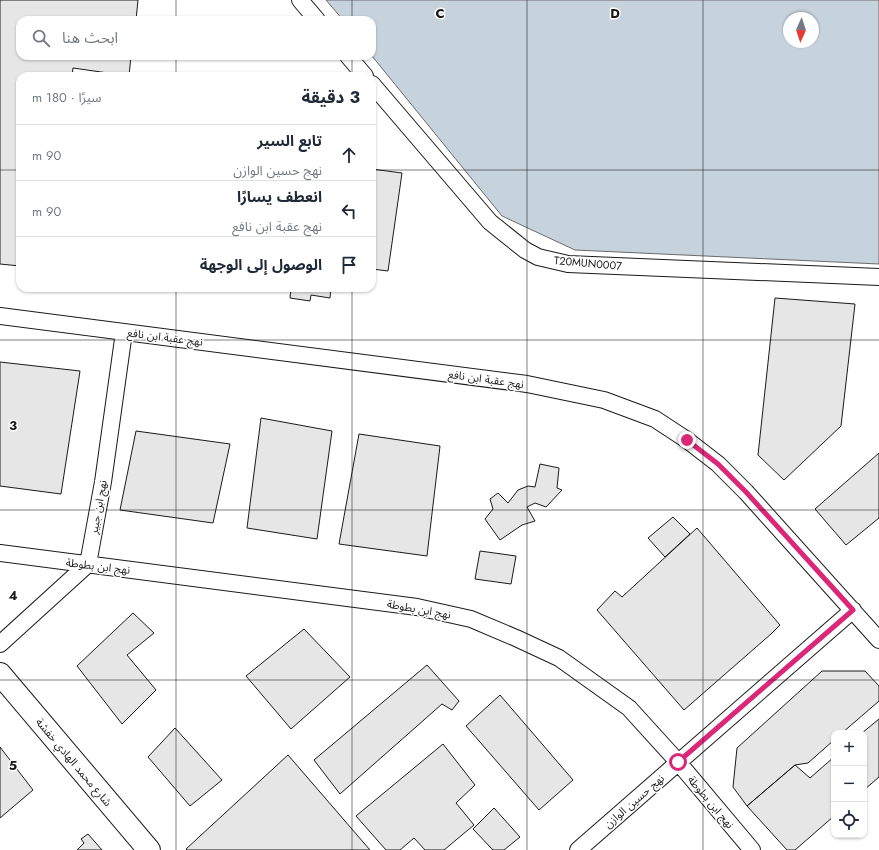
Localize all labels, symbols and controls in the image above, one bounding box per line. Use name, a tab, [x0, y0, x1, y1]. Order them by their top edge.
text: C	[435, 4, 445, 23]
text: D	[610, 4, 620, 23]
north arrow	[783, 12, 819, 48]
search box	[16, 16, 376, 60]
icon: search	[30, 27, 52, 49]
text: ابحث هنا	[62, 27, 118, 49]
text: 3 دقيقة	[302, 85, 360, 109]
text: سيرًا · 180 m	[32, 88, 101, 107]
text: تابع السير	[257, 130, 322, 152]
icon: ahead	[338, 144, 360, 166]
text: 90 m	[32, 146, 61, 165]
text: نهج حسين الوازن	[233, 161, 322, 180]
text: انعطف يسارًا	[237, 186, 322, 208]
icon: left	[338, 200, 360, 222]
text: 90 m	[32, 202, 61, 221]
text: نهج عقبة ابن نافع	[232, 217, 322, 236]
street label: T20MUN0007	[553, 252, 623, 274]
text: الوصول إلى الوجهة	[200, 254, 322, 276]
icon: arrive	[338, 254, 360, 276]
street label: نهج عقبة ابن نافع	[126, 324, 204, 350]
street label: نهج عقبة ابن نافع	[447, 366, 525, 392]
text: 3	[9, 416, 17, 435]
route end	[678, 431, 696, 449]
street label: نهج ابن جبير	[85, 479, 111, 536]
street label: نهج ابن بطوطة	[65, 554, 131, 578]
text: 4	[8, 586, 18, 605]
street label: نهج ابن بطوطة	[386, 596, 452, 622]
street label: شارع محمد الهادي خفشة	[31, 714, 116, 811]
map controls	[831, 730, 867, 838]
button: +	[831, 730, 867, 766]
route start	[669, 753, 687, 771]
text: 5	[9, 756, 17, 775]
button: −	[831, 766, 867, 802]
street label: نهج حسين الوازن	[600, 770, 668, 832]
street label: نهج ابن بطوطة	[684, 772, 738, 832]
button: locate	[831, 802, 867, 838]

